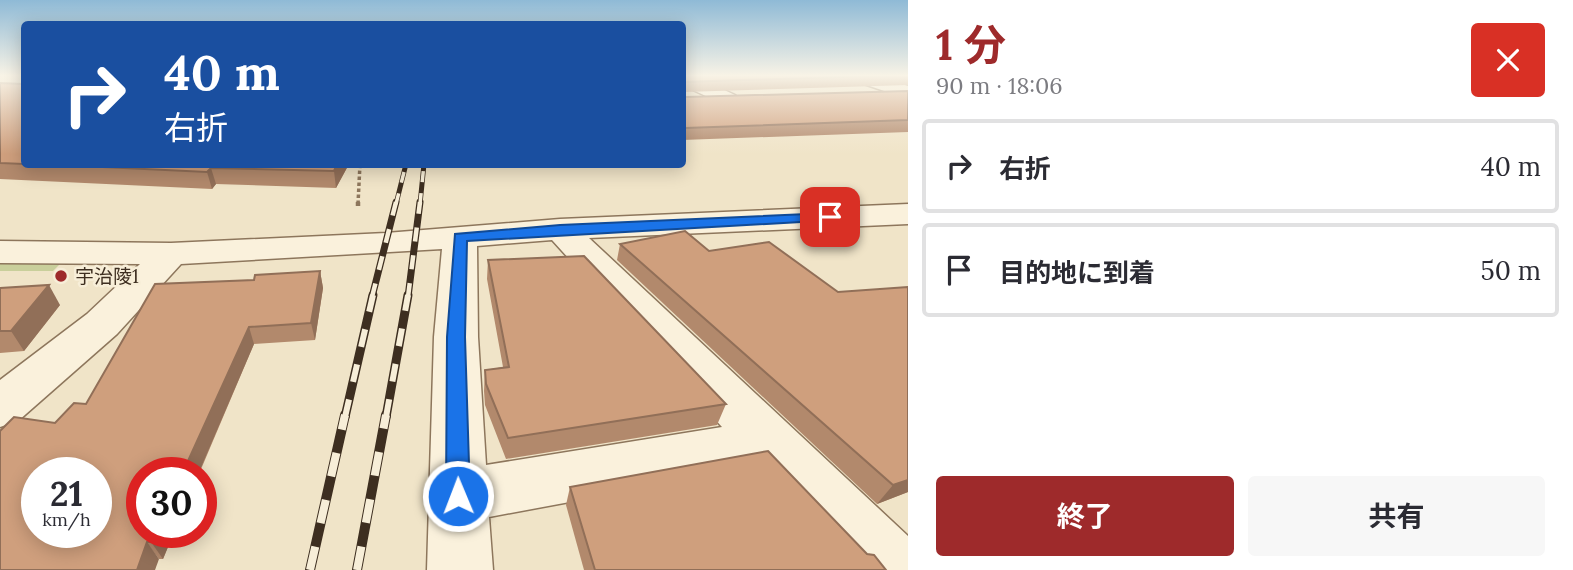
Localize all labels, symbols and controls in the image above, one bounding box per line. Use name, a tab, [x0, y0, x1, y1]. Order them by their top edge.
text: 1 分	[936, 18, 1006, 72]
button: close	[1471, 23, 1545, 97]
text: 40 m	[164, 41, 280, 103]
icon: right	[49, 49, 140, 140]
text: 90 m · 18:06	[936, 71, 1063, 100]
text: 右折	[164, 107, 228, 148]
icon: right	[940, 147, 978, 185]
text: 40 m	[1481, 150, 1541, 183]
text: 右折	[999, 152, 1051, 185]
pin	[800, 187, 860, 247]
icon: arrive	[811, 198, 849, 236]
icon: arrive	[940, 251, 978, 289]
text: 50 m	[1481, 254, 1541, 287]
text: 目的地に到着	[999, 256, 1155, 289]
place label: 宇治陵1	[75, 264, 139, 288]
marker: 宇治陵1	[53, 268, 69, 284]
speed limit sign: 30	[126, 457, 217, 548]
position arrow	[421, 459, 495, 533]
text: 21	[50, 471, 83, 516]
button: 終了	[936, 476, 1234, 556]
button: 共有	[1248, 476, 1545, 556]
text: km/h	[42, 508, 91, 531]

